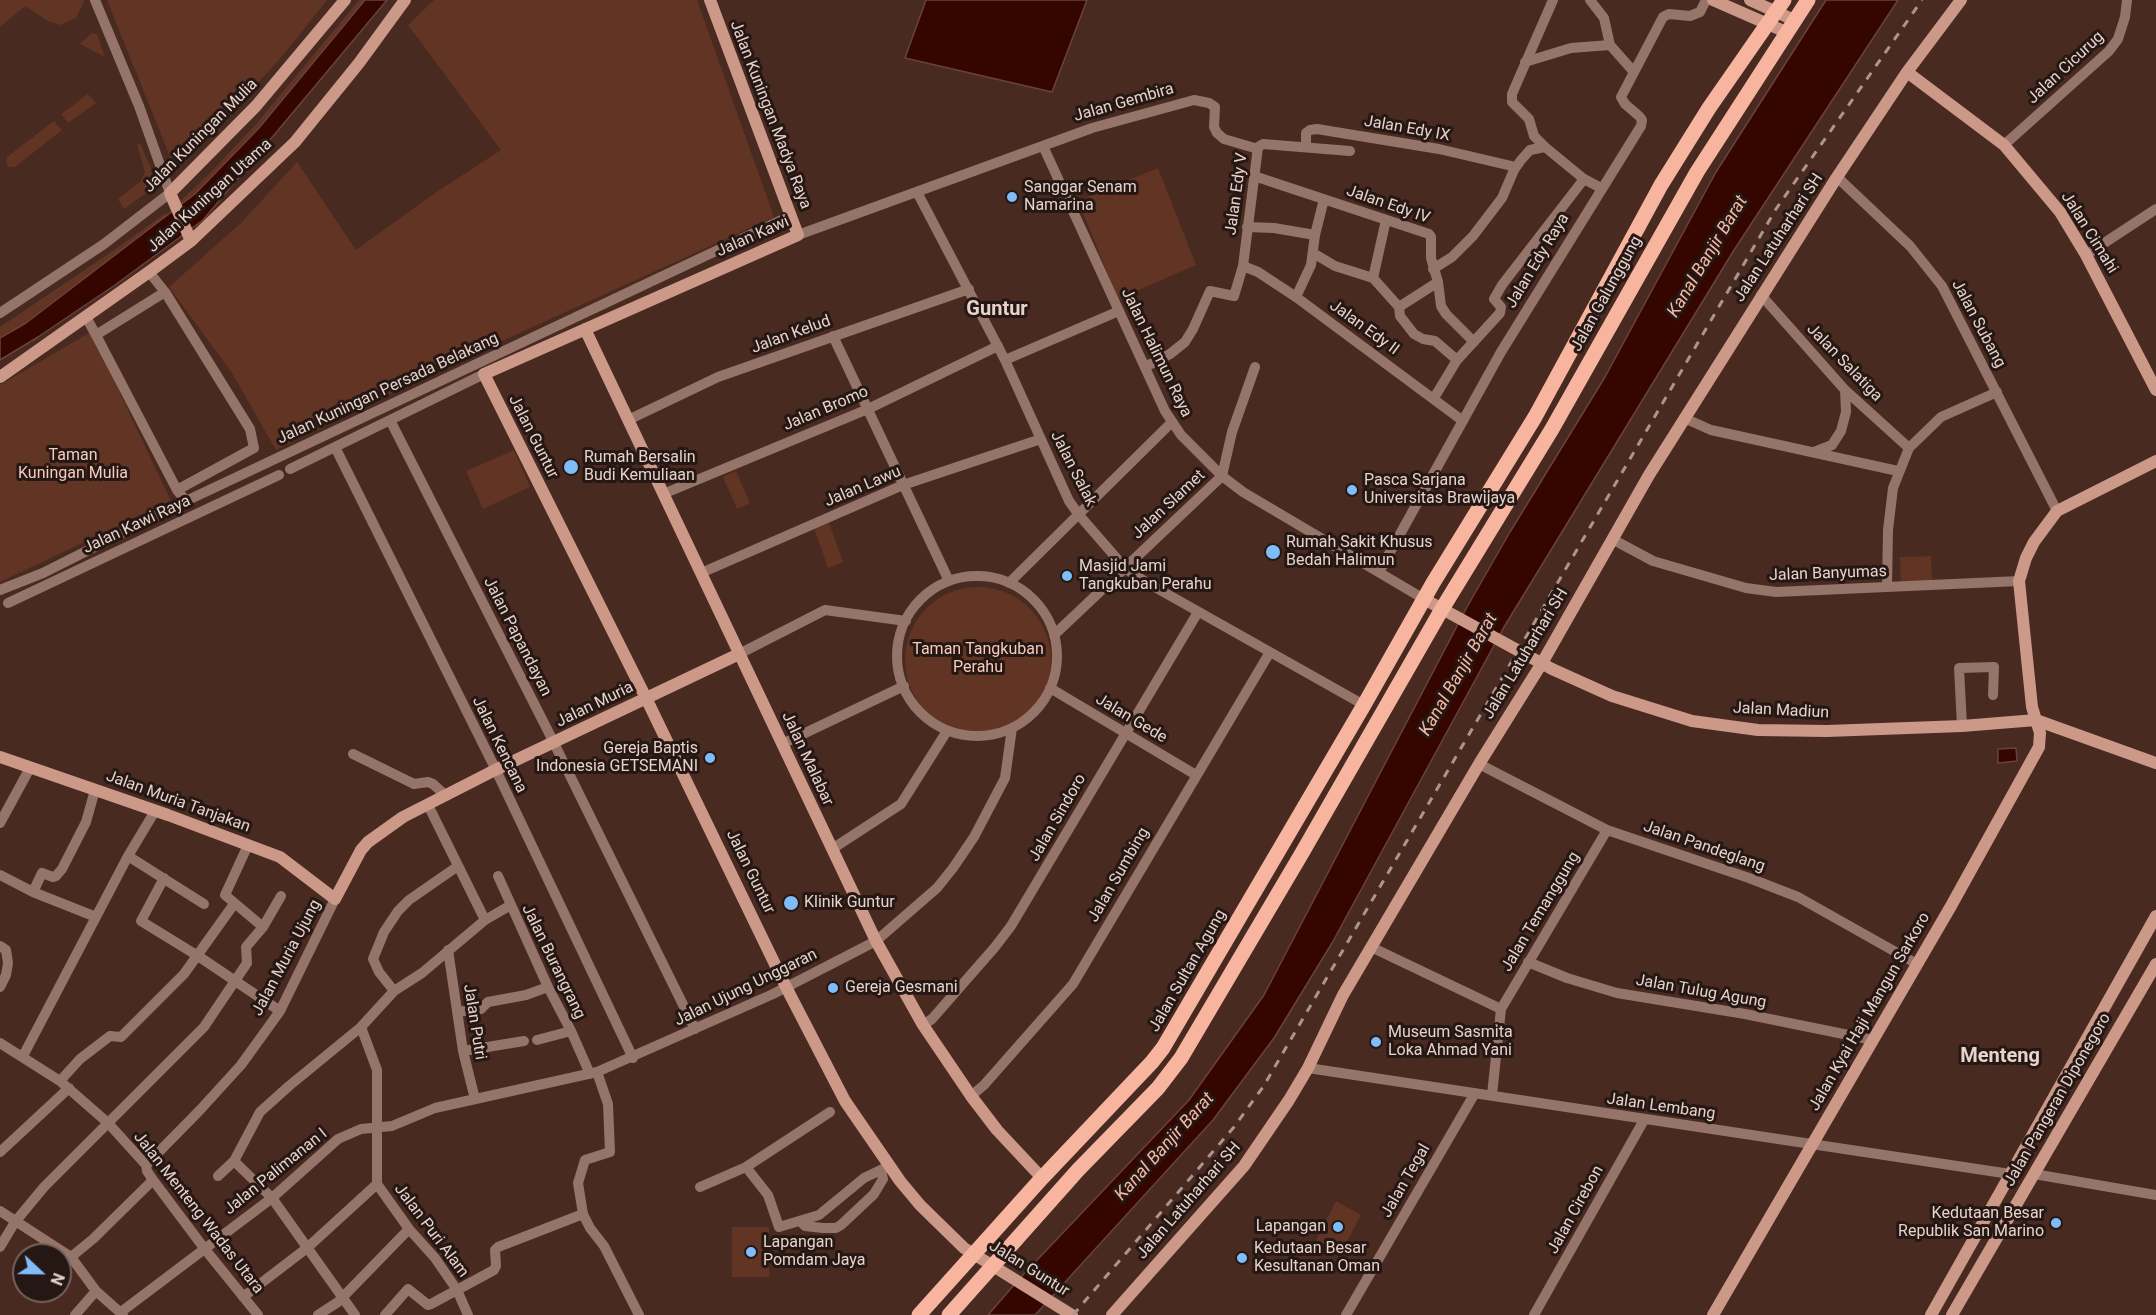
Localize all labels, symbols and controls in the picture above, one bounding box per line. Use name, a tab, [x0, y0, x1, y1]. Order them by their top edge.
street label: Jalan Kuningan Madya Raya	[725, 18, 815, 212]
street label: Jalan Cicurug	[2024, 28, 2108, 108]
street label: Jalan Kuningan Mulia	[140, 75, 262, 197]
street label: Jalan Gembira	[1072, 80, 1176, 126]
street label: Jalan Edy IX	[1363, 112, 1451, 146]
street label: Jalan Kuningan Utama	[144, 135, 276, 257]
street label: Jalan Edy V	[1222, 152, 1252, 236]
street label: Jalan Latuharhari SH	[1730, 170, 1828, 306]
place label: Sanggar Senam Namarina	[1024, 178, 1137, 216]
street label: Jalan Edy IV	[1344, 182, 1432, 228]
street label: Jalan Cimahi	[2056, 189, 2122, 277]
marker: Sanggar Senam Namarina	[1005, 190, 1019, 204]
water label: Kanal Banjir Barat	[1663, 192, 1753, 322]
street label: Jalan Edy Raya	[1502, 210, 1574, 312]
street label: Jalan Kawi	[714, 212, 792, 262]
street label: Jalan Galunggung	[1567, 233, 1647, 355]
street label: Jalan Subang	[1947, 277, 2009, 371]
street label: Jalan Halimun Raya	[1116, 285, 1196, 421]
street label: Jalan Edy II	[1326, 296, 1402, 360]
district label: Guntur	[966, 298, 1028, 322]
street label: Jalan Kelud	[749, 312, 833, 358]
street label: Jalan Salatiga	[1802, 320, 1886, 406]
street label: Jalan Kuningan Persada Belakang	[274, 329, 502, 449]
street label: Jalan Bromo	[781, 382, 871, 436]
street label: Jalan Guntur	[504, 392, 562, 482]
street label: Jalan Salak	[1046, 428, 1100, 510]
park label: Taman Kuningan Mulia	[18, 446, 128, 484]
place label: Rumah Bersalin Budi Kemuliaan	[584, 448, 696, 486]
marker: Rumah Bersalin Budi Kemuliaan	[562, 458, 580, 476]
street label: Jalan Lawu	[822, 462, 904, 512]
street label: Jalan Slamet	[1129, 466, 1209, 544]
place label: Pasca Sarjana Universitas Brawijaya	[1364, 471, 1515, 509]
marker: Pasca Sarjana Universitas Brawijaya	[1345, 483, 1359, 497]
street label: Jalan Kawi Raya	[80, 492, 194, 558]
place label: Rumah Sakit Khusus Bedah Halimun	[1286, 533, 1433, 571]
marker: Rumah Sakit Khusus Bedah Halimun	[1264, 543, 1282, 561]
place label: Masjid Jami Tangkuban Perahu	[1079, 557, 1212, 595]
street label: Jalan Banyumas	[1769, 562, 1887, 586]
marker: Masjid Jami Tangkuban Perahu	[1060, 569, 1074, 583]
street label: Jalan Papandayan	[479, 574, 555, 700]
street label: Jalan Latuharhari SH	[1479, 585, 1573, 723]
water label: Kanal Banjir Barat	[1415, 610, 1503, 740]
park label: Taman Tangkuban Perahu	[912, 640, 1044, 678]
street label: Jalan Muria	[553, 678, 637, 732]
street label: Jalan Gede	[1092, 690, 1170, 748]
street label: Jalan Kencana	[467, 694, 531, 796]
street label: Jalan Madiun	[1732, 699, 1830, 723]
street label: Jalan Malabar	[777, 709, 837, 809]
place label: Gereja Baptis Indonesia GETSEMANI	[536, 739, 698, 777]
marker: Gereja Baptis Indonesia GETSEMANI	[703, 751, 717, 765]
street label: Jalan Muria Tanjakan	[103, 767, 253, 837]
street label: Jalan Sindoro	[1025, 771, 1091, 865]
street label: Jalan Pandeglang	[1641, 817, 1767, 877]
street label: Jalan Sumbing	[1084, 824, 1154, 926]
street label: Jalan Guntur	[721, 827, 779, 917]
street label: Jalan Temanggung	[1498, 849, 1584, 975]
place label: Klinik Guntur	[804, 893, 895, 913]
marker: Klinik Guntur	[782, 894, 800, 912]
street label: Jalan Muria Ujung	[248, 897, 326, 1019]
street label: Jalan Burangrang	[517, 902, 589, 1022]
street label: Jalan Sultan Agung	[1145, 906, 1231, 1036]
street label: Jalan Kyai Haji Mangun Sarkoro	[1805, 909, 1935, 1115]
street label: Jalan Ujung Unggaran	[672, 945, 820, 1031]
street label: Jalan Tulug Agung	[1634, 971, 1768, 1013]
place label: Gereja Gesmani	[845, 978, 958, 998]
marker: Gereja Gesmani	[826, 981, 840, 995]
street label: Jalan Putri	[459, 983, 489, 1061]
street label: Jalan Pangeran Diponegoro	[2000, 1010, 2116, 1190]
place label: Museum Sasmita Loka Ahmad Yani	[1388, 1023, 1513, 1061]
marker: Museum Sasmita Loka Ahmad Yani	[1369, 1035, 1383, 1049]
district label: Menteng	[1960, 1045, 2040, 1069]
water label: Kanal Banjir Barat	[1111, 1088, 1219, 1206]
street label: Jalan Lembang	[1605, 1090, 1717, 1124]
street label: Jalan Palimanan I	[221, 1125, 331, 1219]
street label: Jalan Menteng Wadas Utara	[129, 1128, 267, 1298]
street label: Jalan Latuharhari SH	[1133, 1138, 1245, 1264]
street label: Jalan Tegal	[1377, 1141, 1435, 1221]
street label: Jalan Cirebon	[1544, 1163, 1608, 1257]
street label: Jalan Puri Alam	[390, 1180, 472, 1282]
place label: Kedutaan Besar Republik San Marino	[1898, 1204, 2044, 1242]
marker: Kedutaan Besar Republik San Marino	[2049, 1216, 2063, 1230]
place label: Lapangan	[1256, 1217, 1326, 1237]
marker: Lapangan	[1331, 1220, 1345, 1234]
place label: Lapangan Pomdam Jaya	[763, 1233, 865, 1271]
street label: Jalan Guntur	[985, 1237, 1073, 1301]
place label: Kedutaan Besar Kesultanan Oman	[1254, 1239, 1380, 1277]
north arrow	[12, 1243, 72, 1303]
marker: Lapangan Pomdam Jaya	[744, 1245, 758, 1259]
marker: Kedutaan Besar Kesultanan Oman	[1235, 1251, 1249, 1265]
text: N	[46, 1270, 68, 1288]

